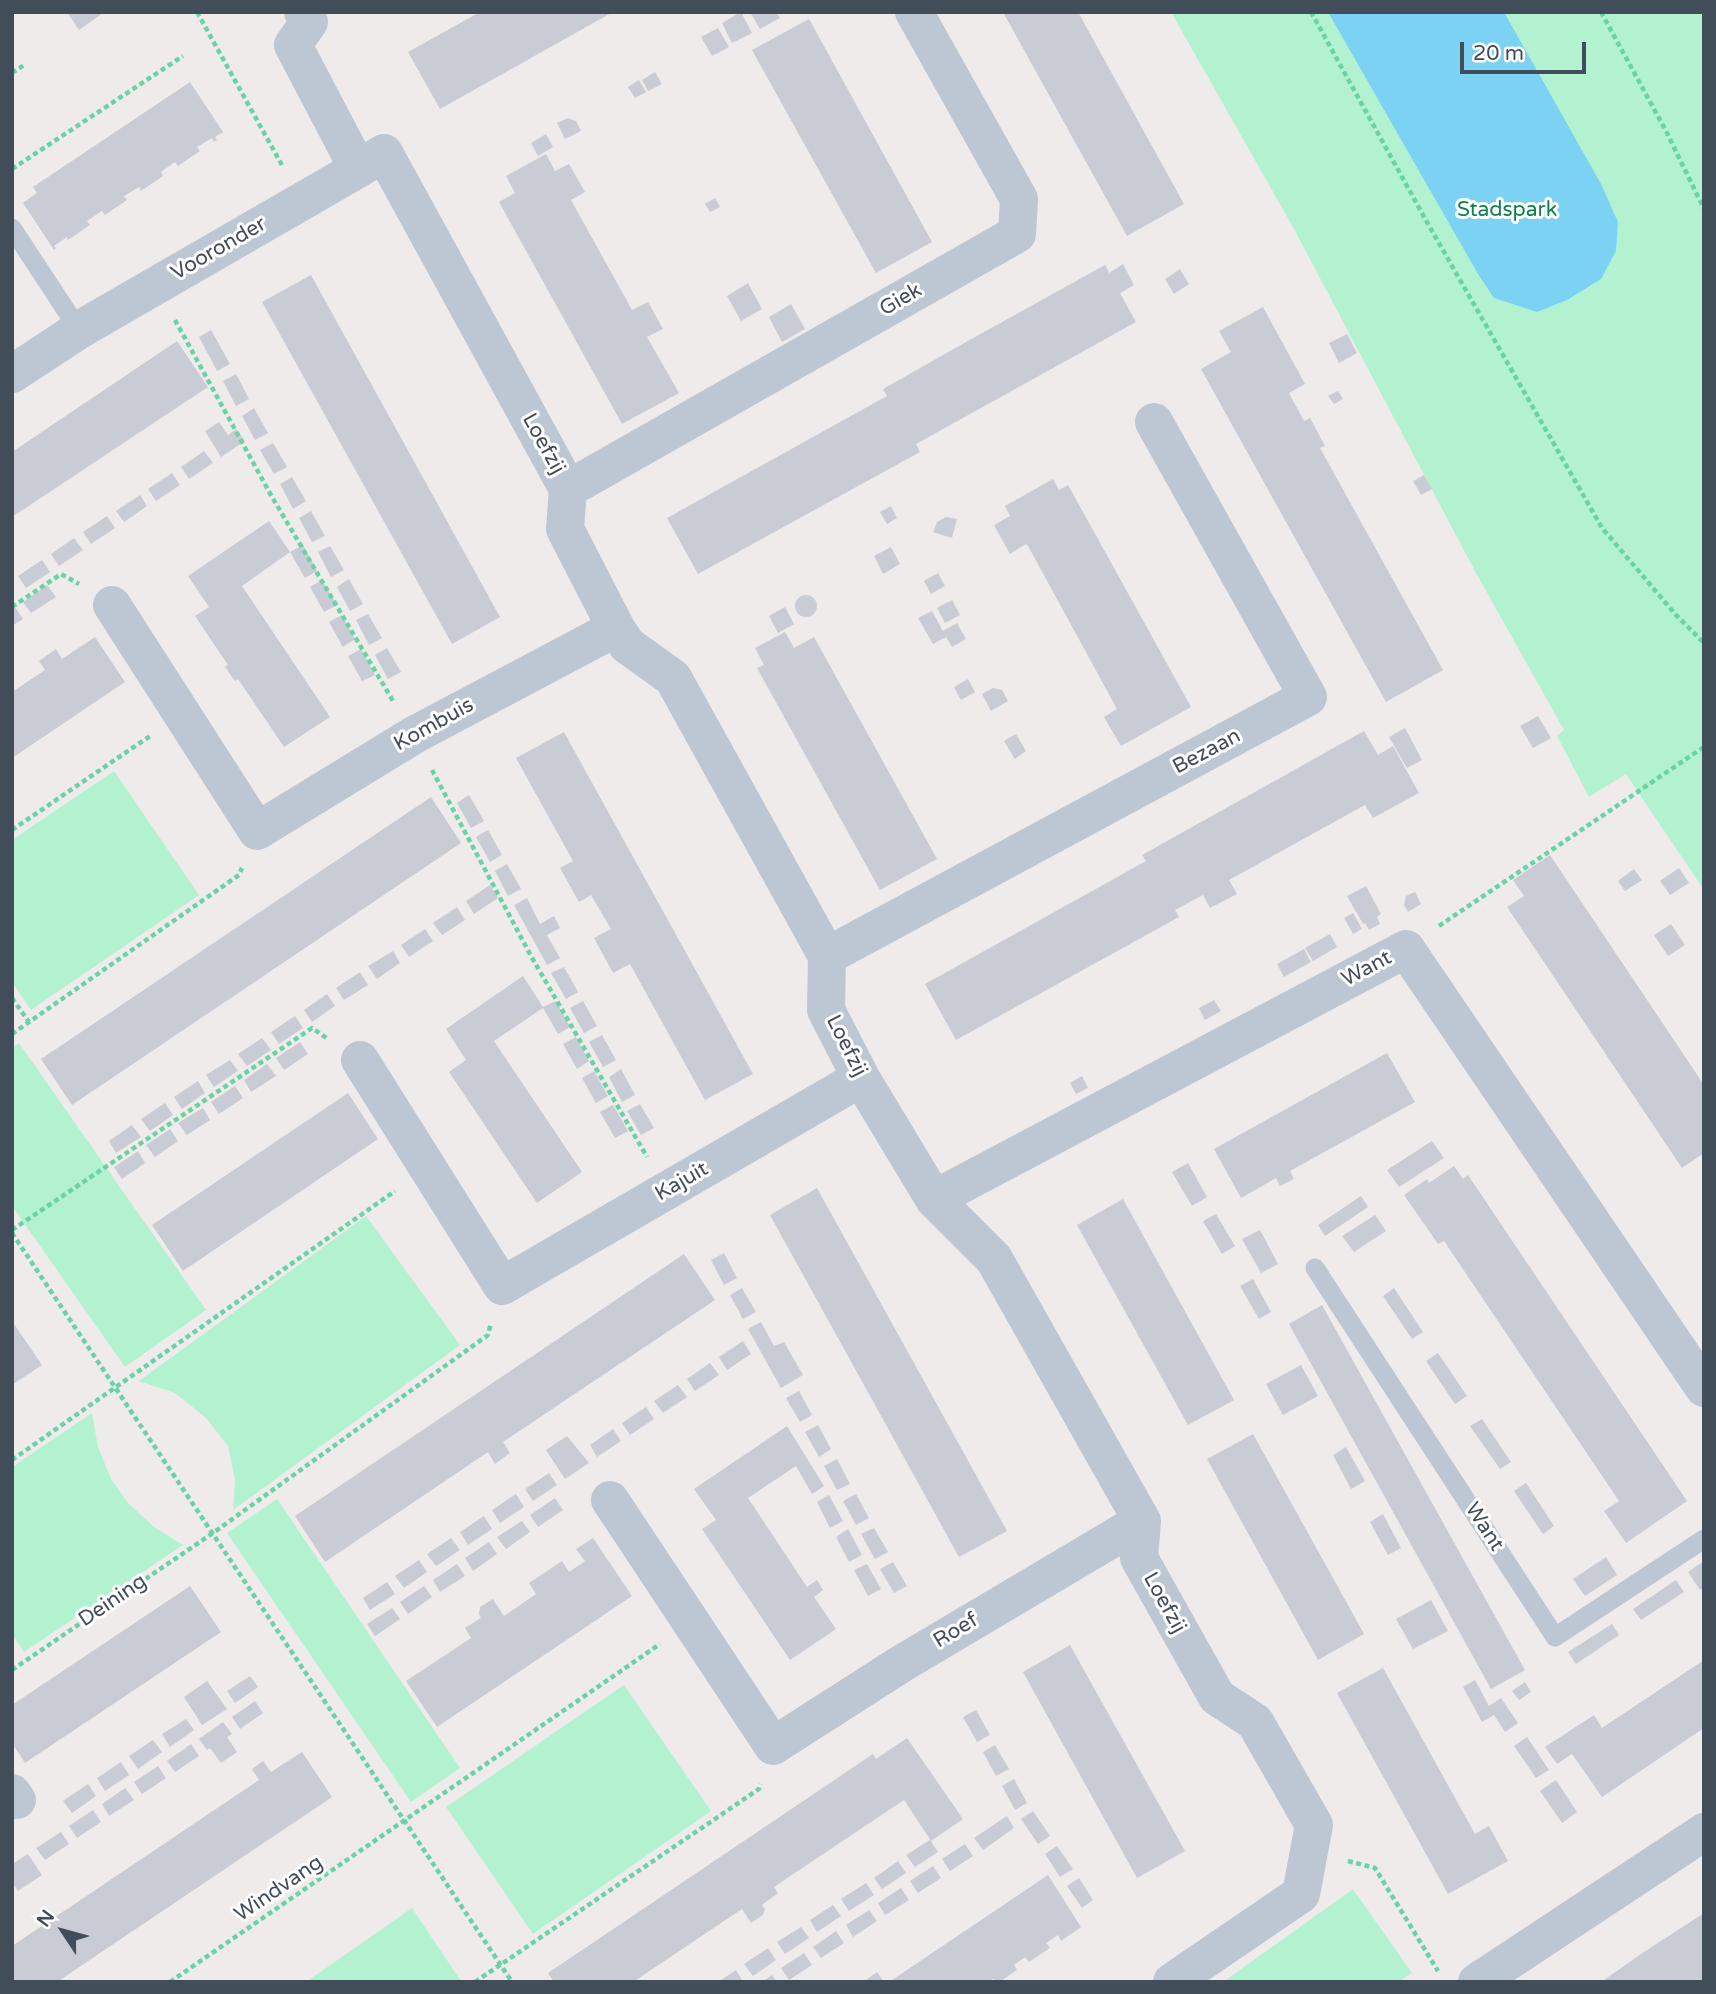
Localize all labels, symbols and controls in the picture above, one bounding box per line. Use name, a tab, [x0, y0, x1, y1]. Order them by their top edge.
scale bar	[1464, 28, 1590, 72]
text: 20 m	[1473, 41, 1524, 66]
park label: Stadspark	[1457, 197, 1557, 223]
street label: Vooronder	[167, 212, 271, 286]
street label: Giek	[875, 278, 927, 322]
street label: Loefzij	[516, 409, 570, 479]
street label: Kombuis	[390, 693, 478, 757]
street label: Bezaan	[1169, 724, 1245, 780]
street label: Want	[1338, 945, 1396, 993]
street label: Loefzij	[820, 1011, 872, 1081]
street label: Kajuit	[651, 1157, 713, 1207]
street label: Want	[1459, 1498, 1509, 1556]
street label: Loefzij	[1137, 1568, 1191, 1638]
street label: Deining	[74, 1569, 152, 1633]
street label: Roef	[929, 1608, 983, 1654]
street label: Windvang	[230, 1850, 328, 1928]
north arrow	[28, 1896, 98, 1966]
text: N	[33, 1906, 59, 1931]

